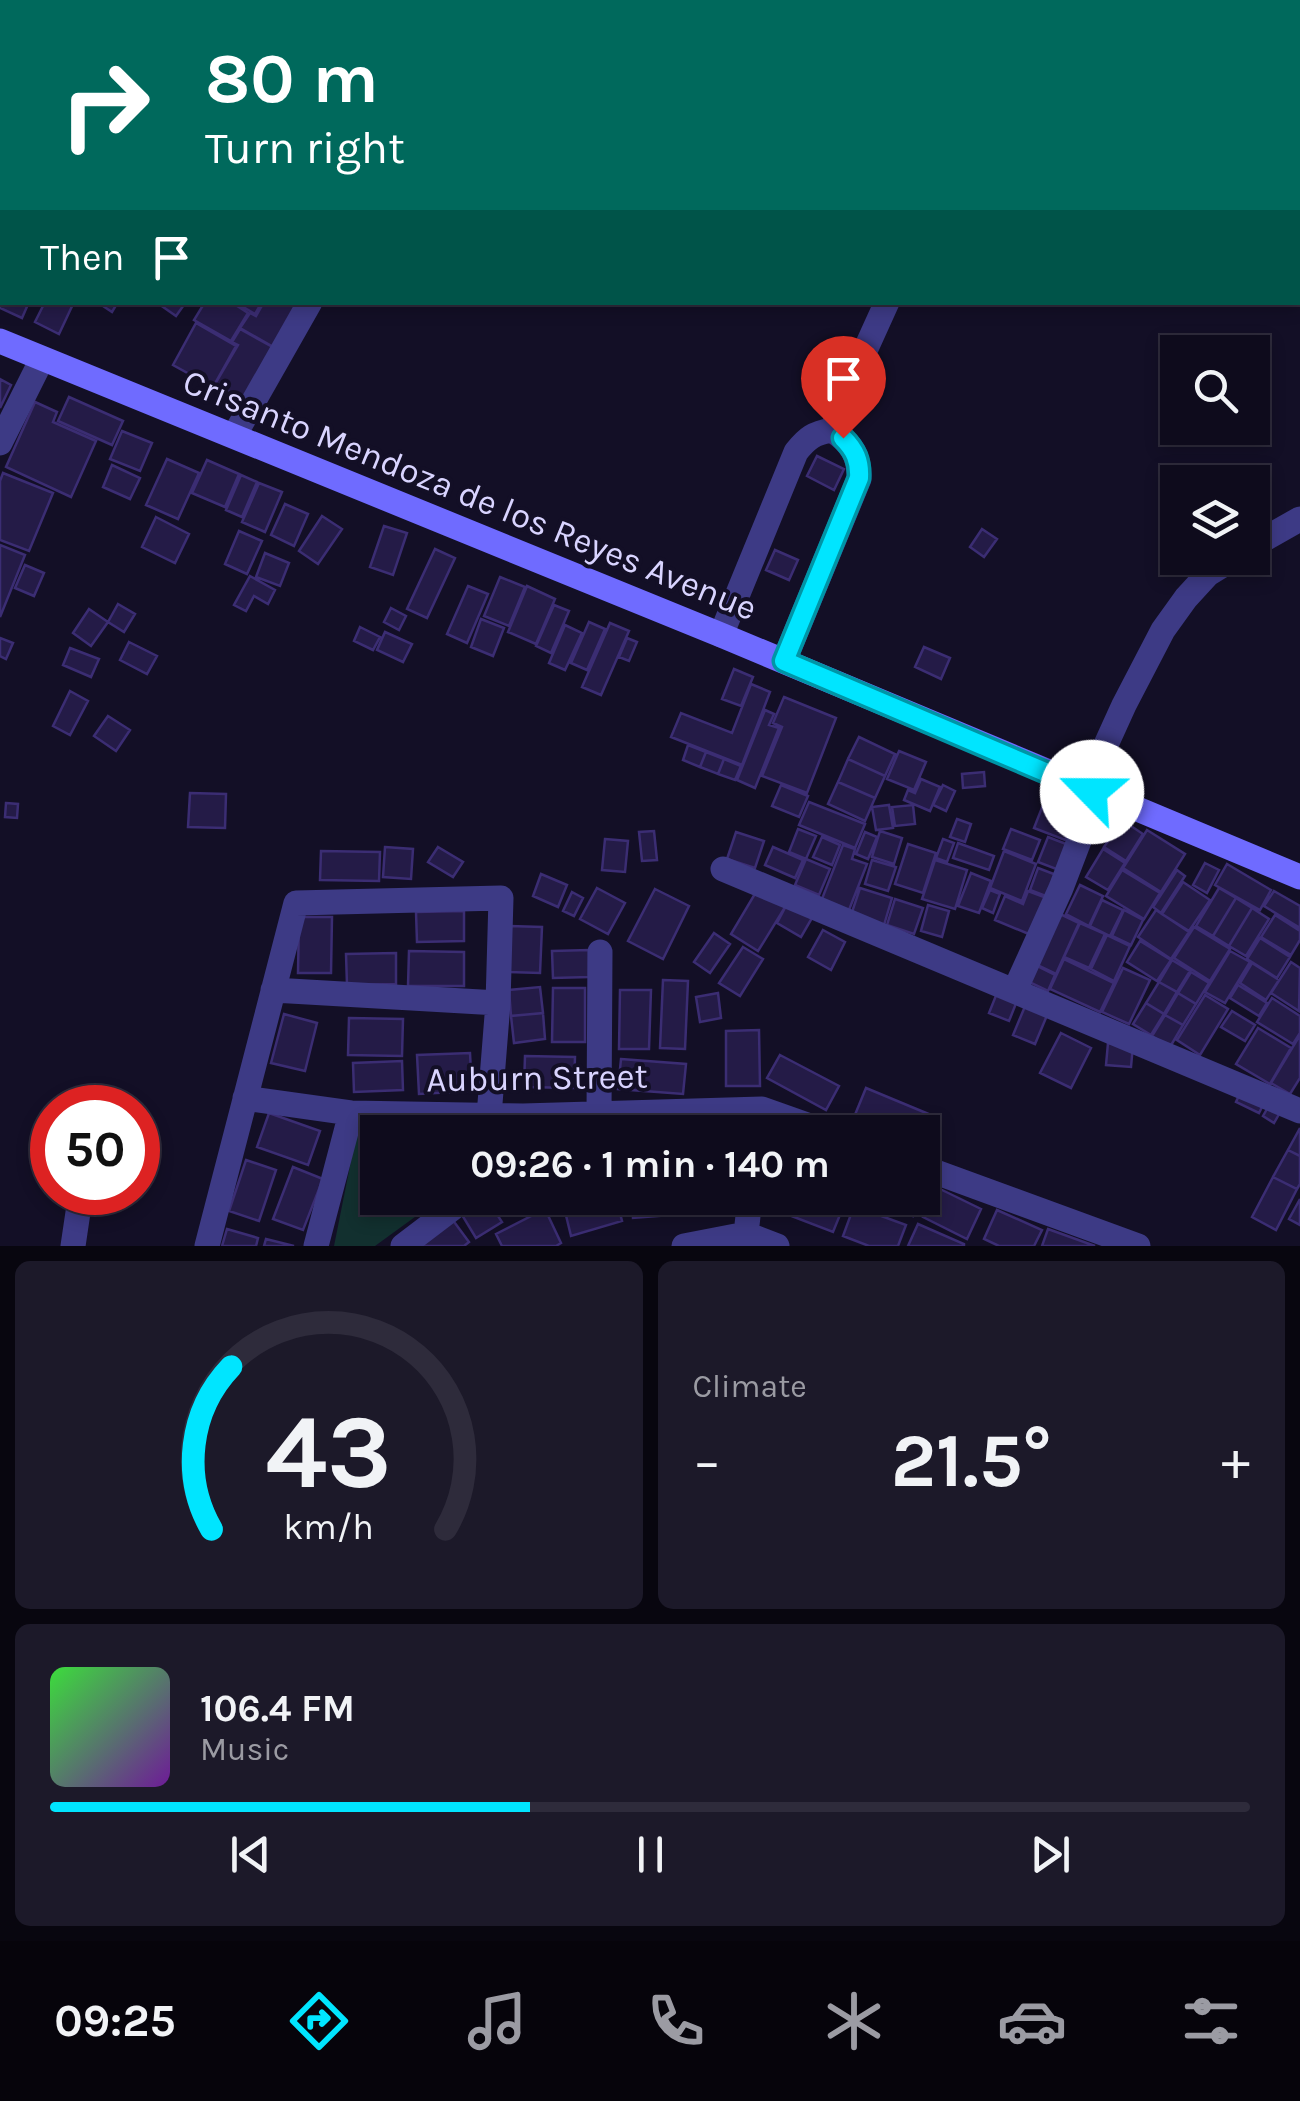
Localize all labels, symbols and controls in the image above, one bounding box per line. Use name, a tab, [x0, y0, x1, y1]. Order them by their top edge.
text: 80 m	[205, 38, 379, 120]
icon: right	[40, 40, 170, 170]
text: Turn right	[205, 122, 405, 174]
icon: arrive	[144, 230, 199, 285]
text: Then	[40, 235, 124, 280]
map controls	[1160, 335, 1270, 575]
button: search	[1160, 335, 1270, 445]
pin	[801, 336, 886, 439]
icon: arrive	[816, 351, 871, 406]
street label: Crisanto Mendoza de los Reyes Avenue	[177, 361, 763, 629]
button: layers	[1160, 465, 1270, 575]
position arrow	[1040, 740, 1144, 844]
street label: Auburn Street	[426, 1056, 648, 1100]
speed limit sign: 50	[30, 1085, 160, 1215]
text: 09:26 · 1 min · 140 m	[470, 1142, 830, 1187]
text: Climate	[693, 1368, 807, 1405]
text: 43	[265, 1392, 392, 1513]
text: 21.5°	[891, 1417, 1052, 1505]
text: −	[693, 1429, 721, 1493]
text: +	[1221, 1429, 1250, 1493]
text: km/h	[283, 1506, 374, 1548]
text: 106.4 FM	[200, 1686, 355, 1731]
text: Music	[200, 1731, 289, 1768]
icon: previous	[223, 1827, 278, 1882]
icon: pause	[623, 1827, 678, 1882]
icon: next	[1023, 1827, 1078, 1882]
icon: directions	[284, 1986, 354, 2056]
icon: music	[462, 1986, 532, 2056]
icon: phone	[641, 1986, 711, 2056]
icon: climate	[819, 1986, 889, 2056]
icon: car	[997, 1986, 1067, 2056]
icon: filters	[1176, 1986, 1246, 2056]
text: 09:25	[54, 1995, 176, 2047]

